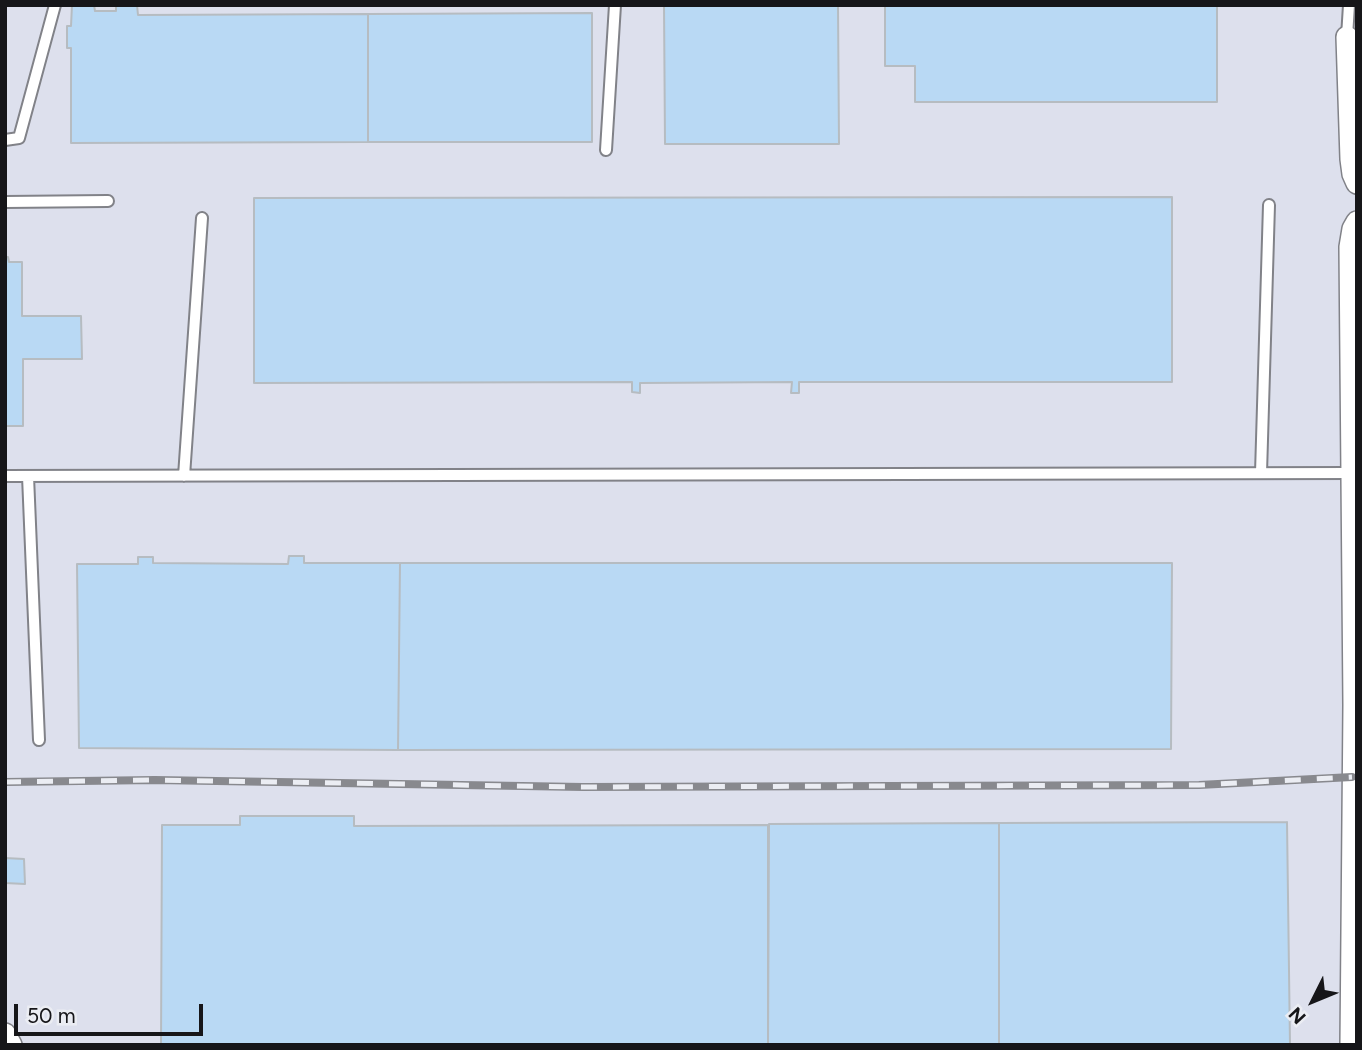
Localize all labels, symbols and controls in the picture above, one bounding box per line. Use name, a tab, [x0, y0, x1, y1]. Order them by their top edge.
north arrow	[1278, 966, 1348, 1036]
scale bar	[18, 990, 206, 1034]
text: N	[1284, 1002, 1311, 1029]
text: 50 m	[27, 1003, 76, 1028]

